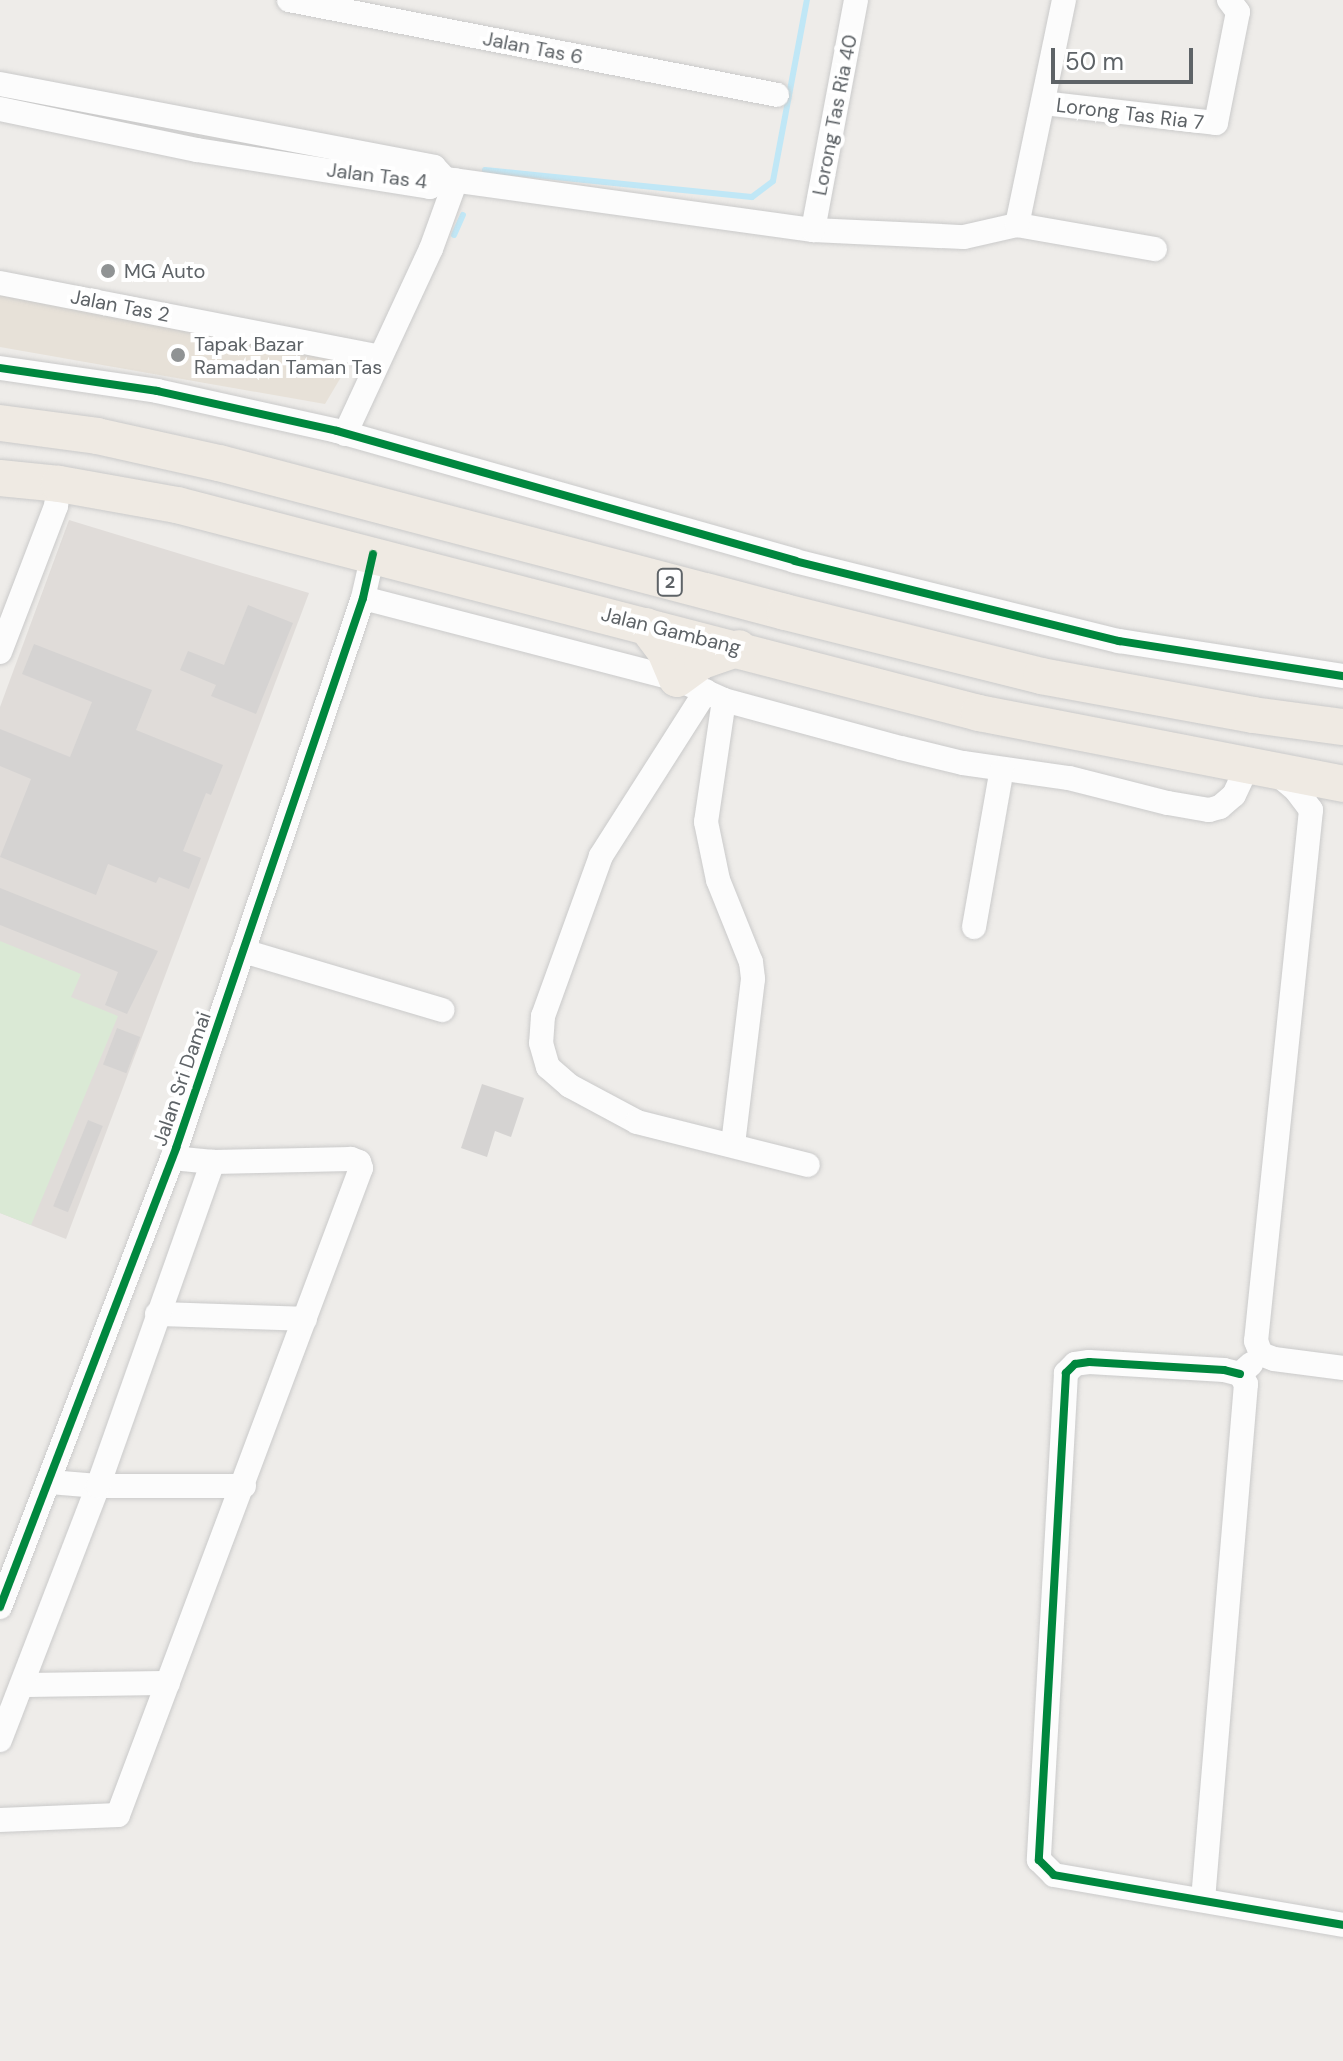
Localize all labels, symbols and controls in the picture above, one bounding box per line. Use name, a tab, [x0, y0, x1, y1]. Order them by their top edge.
street label: Jalan Tas 6	[481, 27, 585, 69]
street label: Lorong Tas Ria 40	[808, 32, 862, 198]
scale bar	[1055, 32, 1197, 82]
text: 50 m	[1065, 46, 1124, 77]
street label: Lorong Tas Ria 7	[1055, 93, 1205, 135]
street label: Jalan Tas 4	[325, 158, 429, 194]
place label: MG Auto	[124, 259, 205, 283]
marker: MG Auto	[99, 262, 117, 280]
street label: Jalan Tas 2	[68, 285, 172, 327]
place label: Tapak Bazar Ramadan Taman Tas	[194, 332, 382, 379]
marker: Tapak Bazar Ramadan Taman Tas	[169, 346, 187, 364]
road number: 2	[656, 568, 684, 596]
street label: Jalan Gambang	[599, 602, 743, 660]
street label: Jalan Sri Damai	[148, 1009, 216, 1149]

